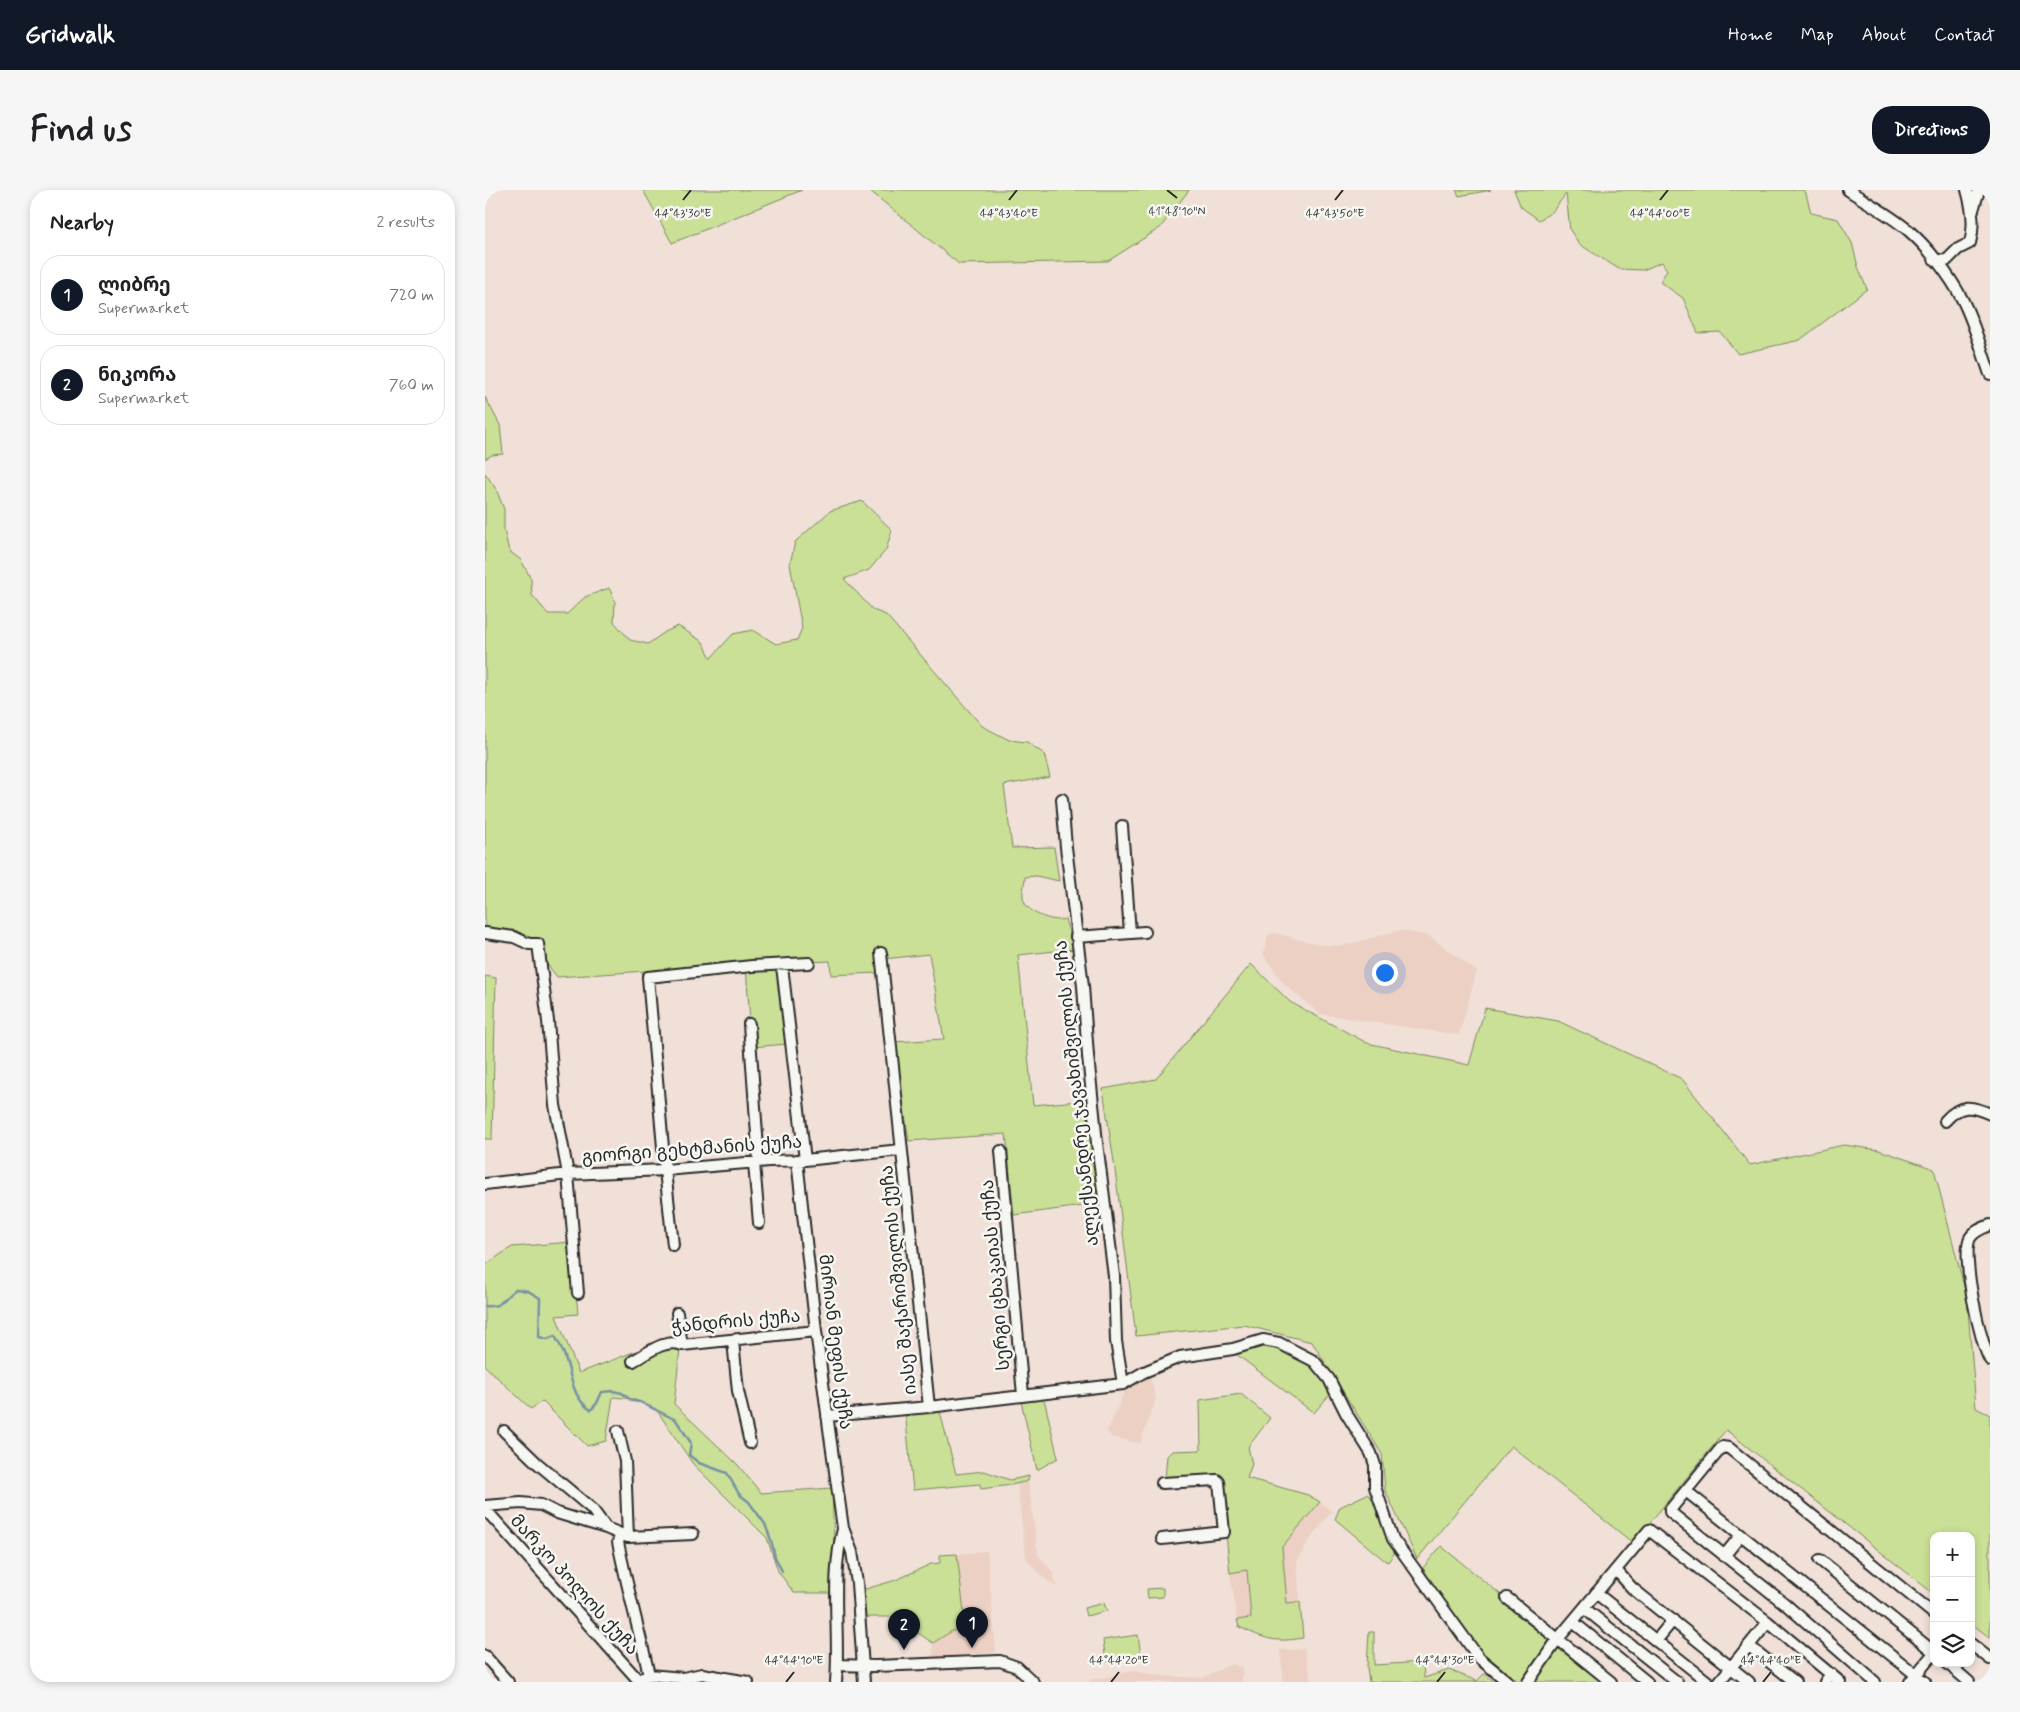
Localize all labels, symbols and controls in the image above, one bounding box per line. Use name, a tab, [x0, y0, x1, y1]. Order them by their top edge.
text: Gridwalk	[25, 20, 115, 51]
text: Home	[1728, 23, 1773, 47]
text: Map	[1801, 23, 1834, 47]
text: About	[1862, 23, 1906, 47]
text: Contact	[1934, 23, 1995, 47]
button: Directions	[1872, 106, 1990, 154]
text: Find us	[30, 107, 132, 153]
text: 41°48'10"N	[1149, 204, 1205, 220]
text: 44°43'30"E	[655, 206, 711, 222]
text: 44°43'40"E	[980, 206, 1038, 222]
text: 44°43'50"E	[1306, 206, 1364, 222]
text: 44°44'00"E	[1630, 206, 1690, 222]
text: Nearby	[50, 209, 114, 237]
text: 2 results	[377, 212, 435, 233]
text: ლიბრე	[98, 273, 171, 298]
text: 1	[63, 285, 71, 306]
text: 720 m	[389, 285, 434, 306]
text: Supermarket	[98, 298, 189, 319]
text: ნიკორა	[98, 363, 176, 388]
text: 2	[63, 375, 71, 396]
text: 760 m	[389, 375, 434, 396]
text: Supermarket	[98, 388, 189, 409]
street label: ალექსანდრე ჯავახიშვილის ქუჩა	[1049, 939, 1105, 1247]
your location	[1372, 960, 1398, 986]
street label: გიორგი გეხტმანის ქუჩა	[581, 1130, 803, 1170]
street label: იასე შაქარიშვილის ქუჩა	[875, 1164, 923, 1396]
street label: სერგი ცხაკაიას ქუჩა	[976, 1179, 1016, 1371]
street label: მირიან მეფის ქუჩა	[812, 1253, 858, 1431]
street label: ჭანდრის ქუჩა	[671, 1304, 801, 1340]
street label: მარკო პოლოს ქუჩა	[504, 1510, 644, 1660]
map controls	[1930, 1532, 1975, 1667]
button: +	[1930, 1532, 1975, 1577]
button: −	[1930, 1577, 1975, 1622]
pin: 1	[956, 1607, 988, 1648]
pin: 2	[888, 1609, 920, 1650]
button: layers	[1930, 1622, 1975, 1667]
text: 44°44'10"E	[765, 1653, 823, 1669]
text: 44°44'20"E	[1089, 1653, 1149, 1669]
text: 44°44'30"E	[1416, 1653, 1474, 1669]
text: 44°44'40"E	[1741, 1653, 1801, 1669]

